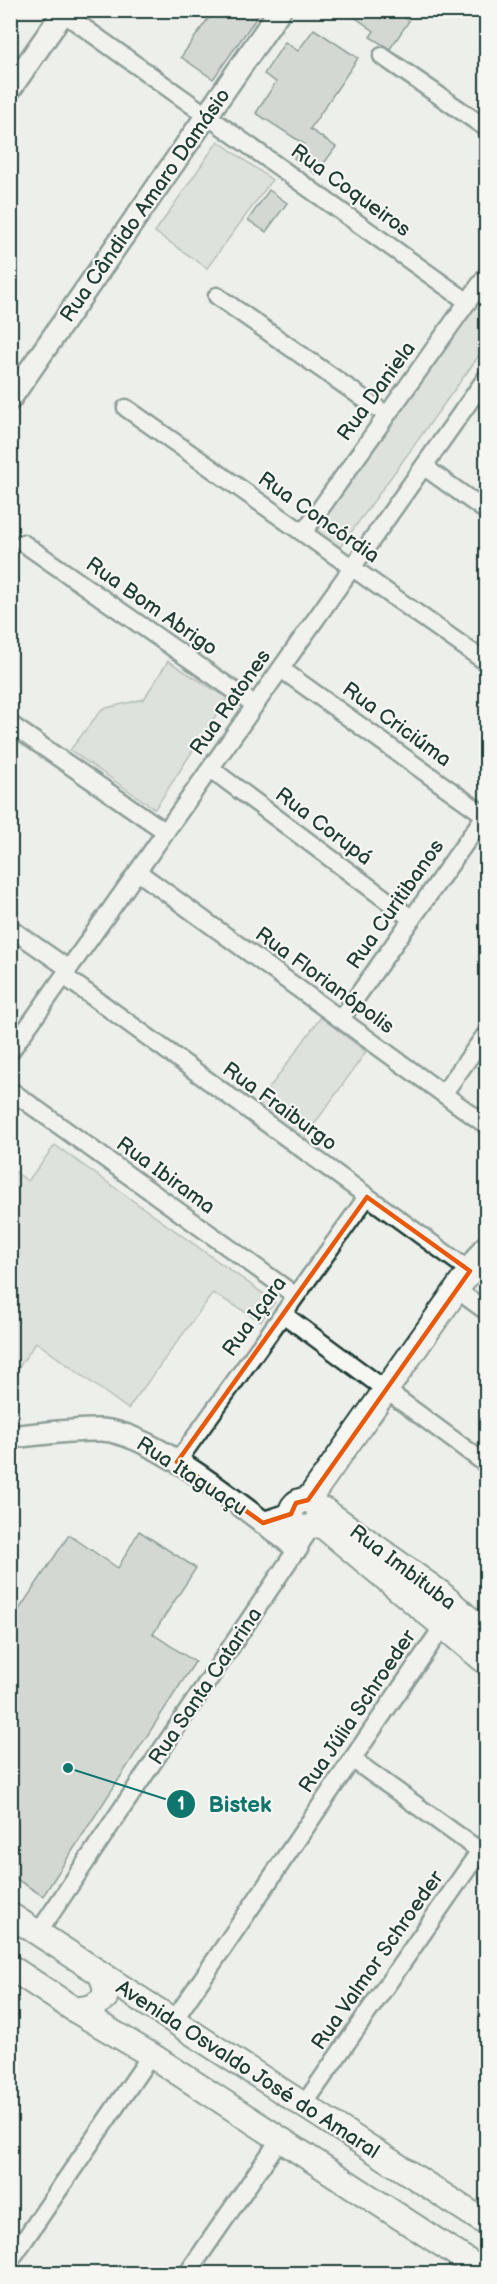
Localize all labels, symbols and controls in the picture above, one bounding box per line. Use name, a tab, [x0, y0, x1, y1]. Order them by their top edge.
street label: Rua Cândido Amaro Damásio	[55, 84, 236, 327]
street label: Rua Coqueiros	[286, 139, 415, 242]
street label: Rua Daniela	[332, 337, 421, 446]
street label: Rua Concórdia	[253, 466, 384, 568]
street label: Rua Bom Abrigo	[81, 552, 222, 661]
street label: Rua Ratones	[185, 645, 276, 760]
street label: Rua Criciúma	[337, 677, 456, 772]
street label: Rua Corupá	[270, 782, 377, 871]
street label: Rua Curitibanos	[341, 835, 449, 974]
street label: Rua Florianópolis	[250, 922, 399, 1039]
street label: Rua Fraiburgo	[218, 1057, 342, 1156]
street label: Rua Ibirama	[112, 1131, 220, 1220]
street label: Rua Içara	[217, 1271, 292, 1361]
street label: Rua Itaguaçu	[132, 1431, 252, 1521]
street label: Rua Imbituba	[345, 1519, 461, 1616]
street label: Rua Santa Catarina	[144, 1603, 267, 1770]
street label: Rua Júlia Schroeder	[294, 1625, 422, 1798]
callout: Bistek	[166, 1784, 283, 1824]
text: Bistek	[209, 1792, 272, 1819]
text: 1	[177, 1794, 185, 1815]
street label: Rua Valmor Schroeder	[306, 1866, 449, 2055]
street label: Avenida Osvaldo José do Amaral	[111, 1975, 384, 2164]

